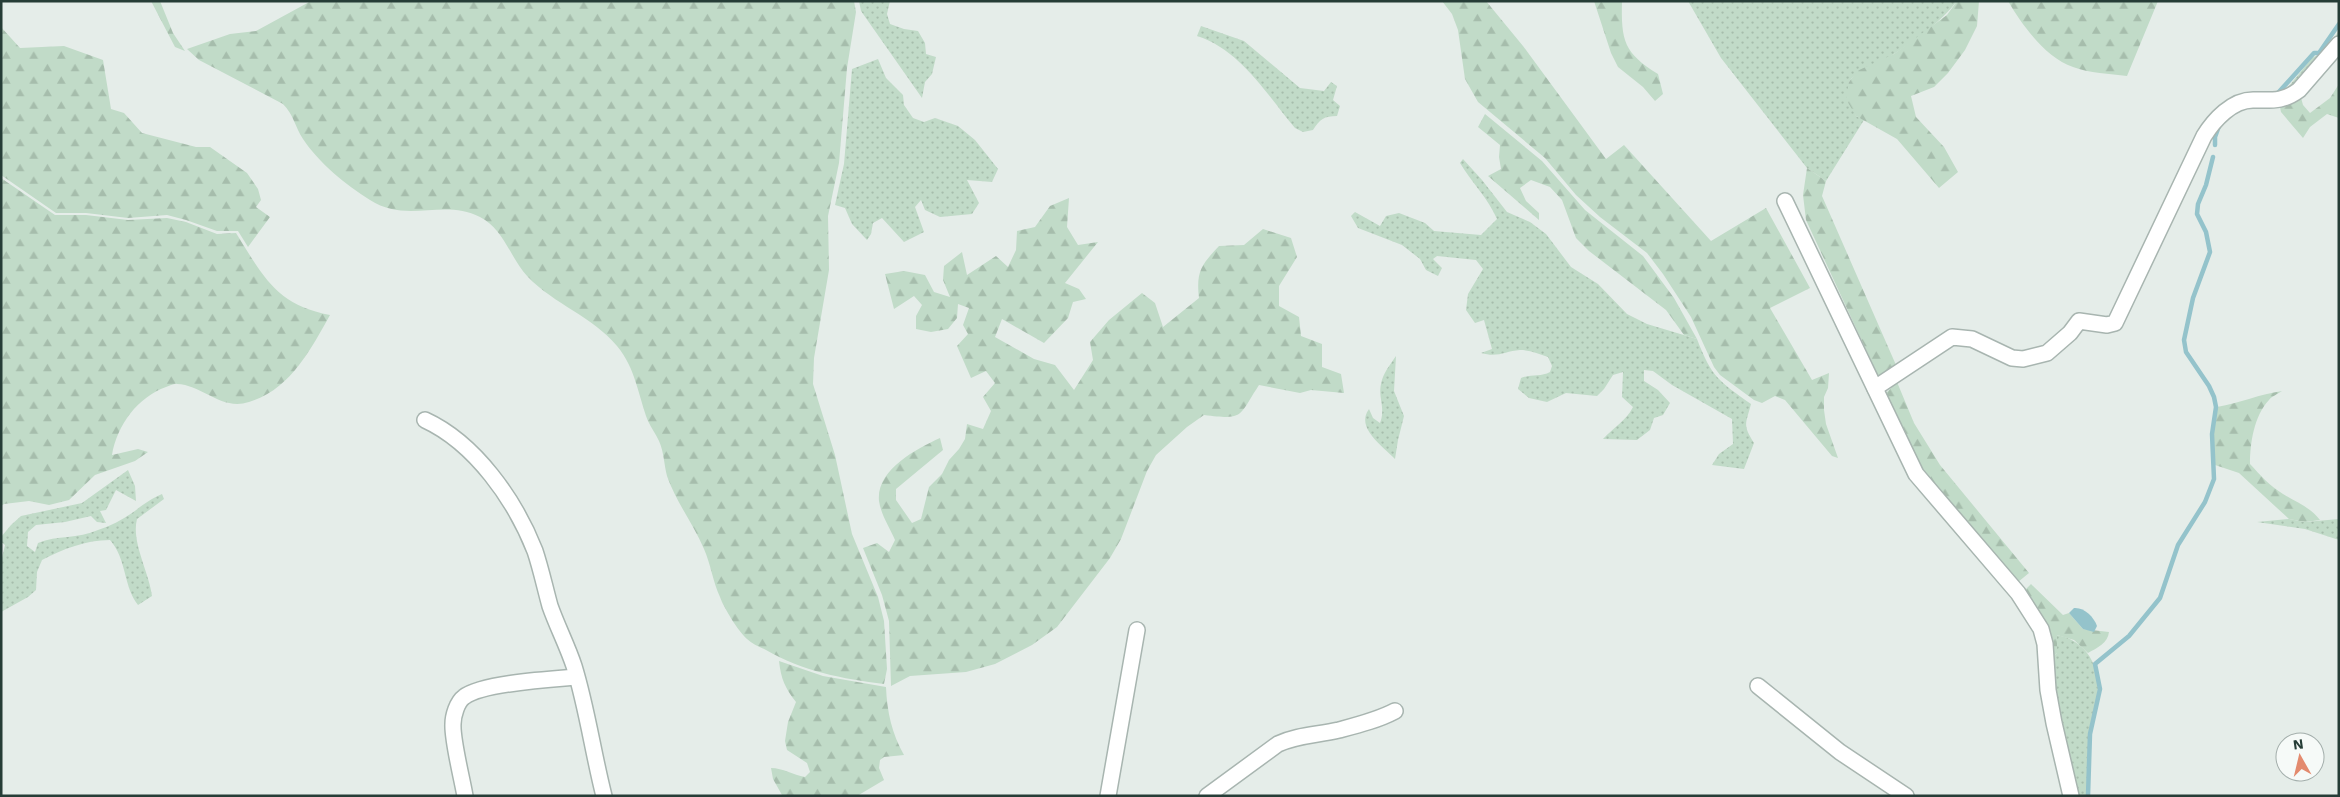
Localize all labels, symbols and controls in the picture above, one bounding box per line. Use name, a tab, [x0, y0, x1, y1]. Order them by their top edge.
north arrow	[2275, 732, 2325, 782]
text: N	[2292, 735, 2304, 753]

